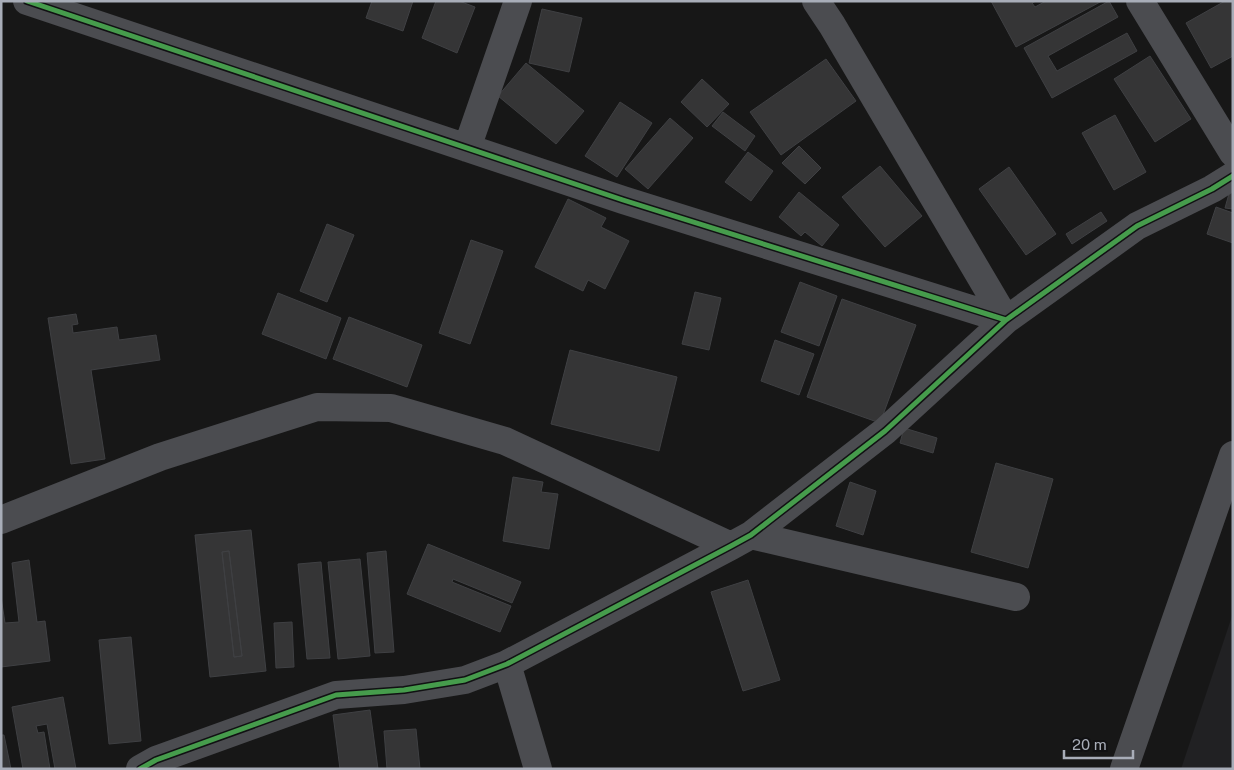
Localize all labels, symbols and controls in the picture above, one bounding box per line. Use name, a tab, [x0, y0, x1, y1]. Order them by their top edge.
scale bar	[1064, 728, 1133, 760]
text: 20 m	[1072, 736, 1107, 753]

